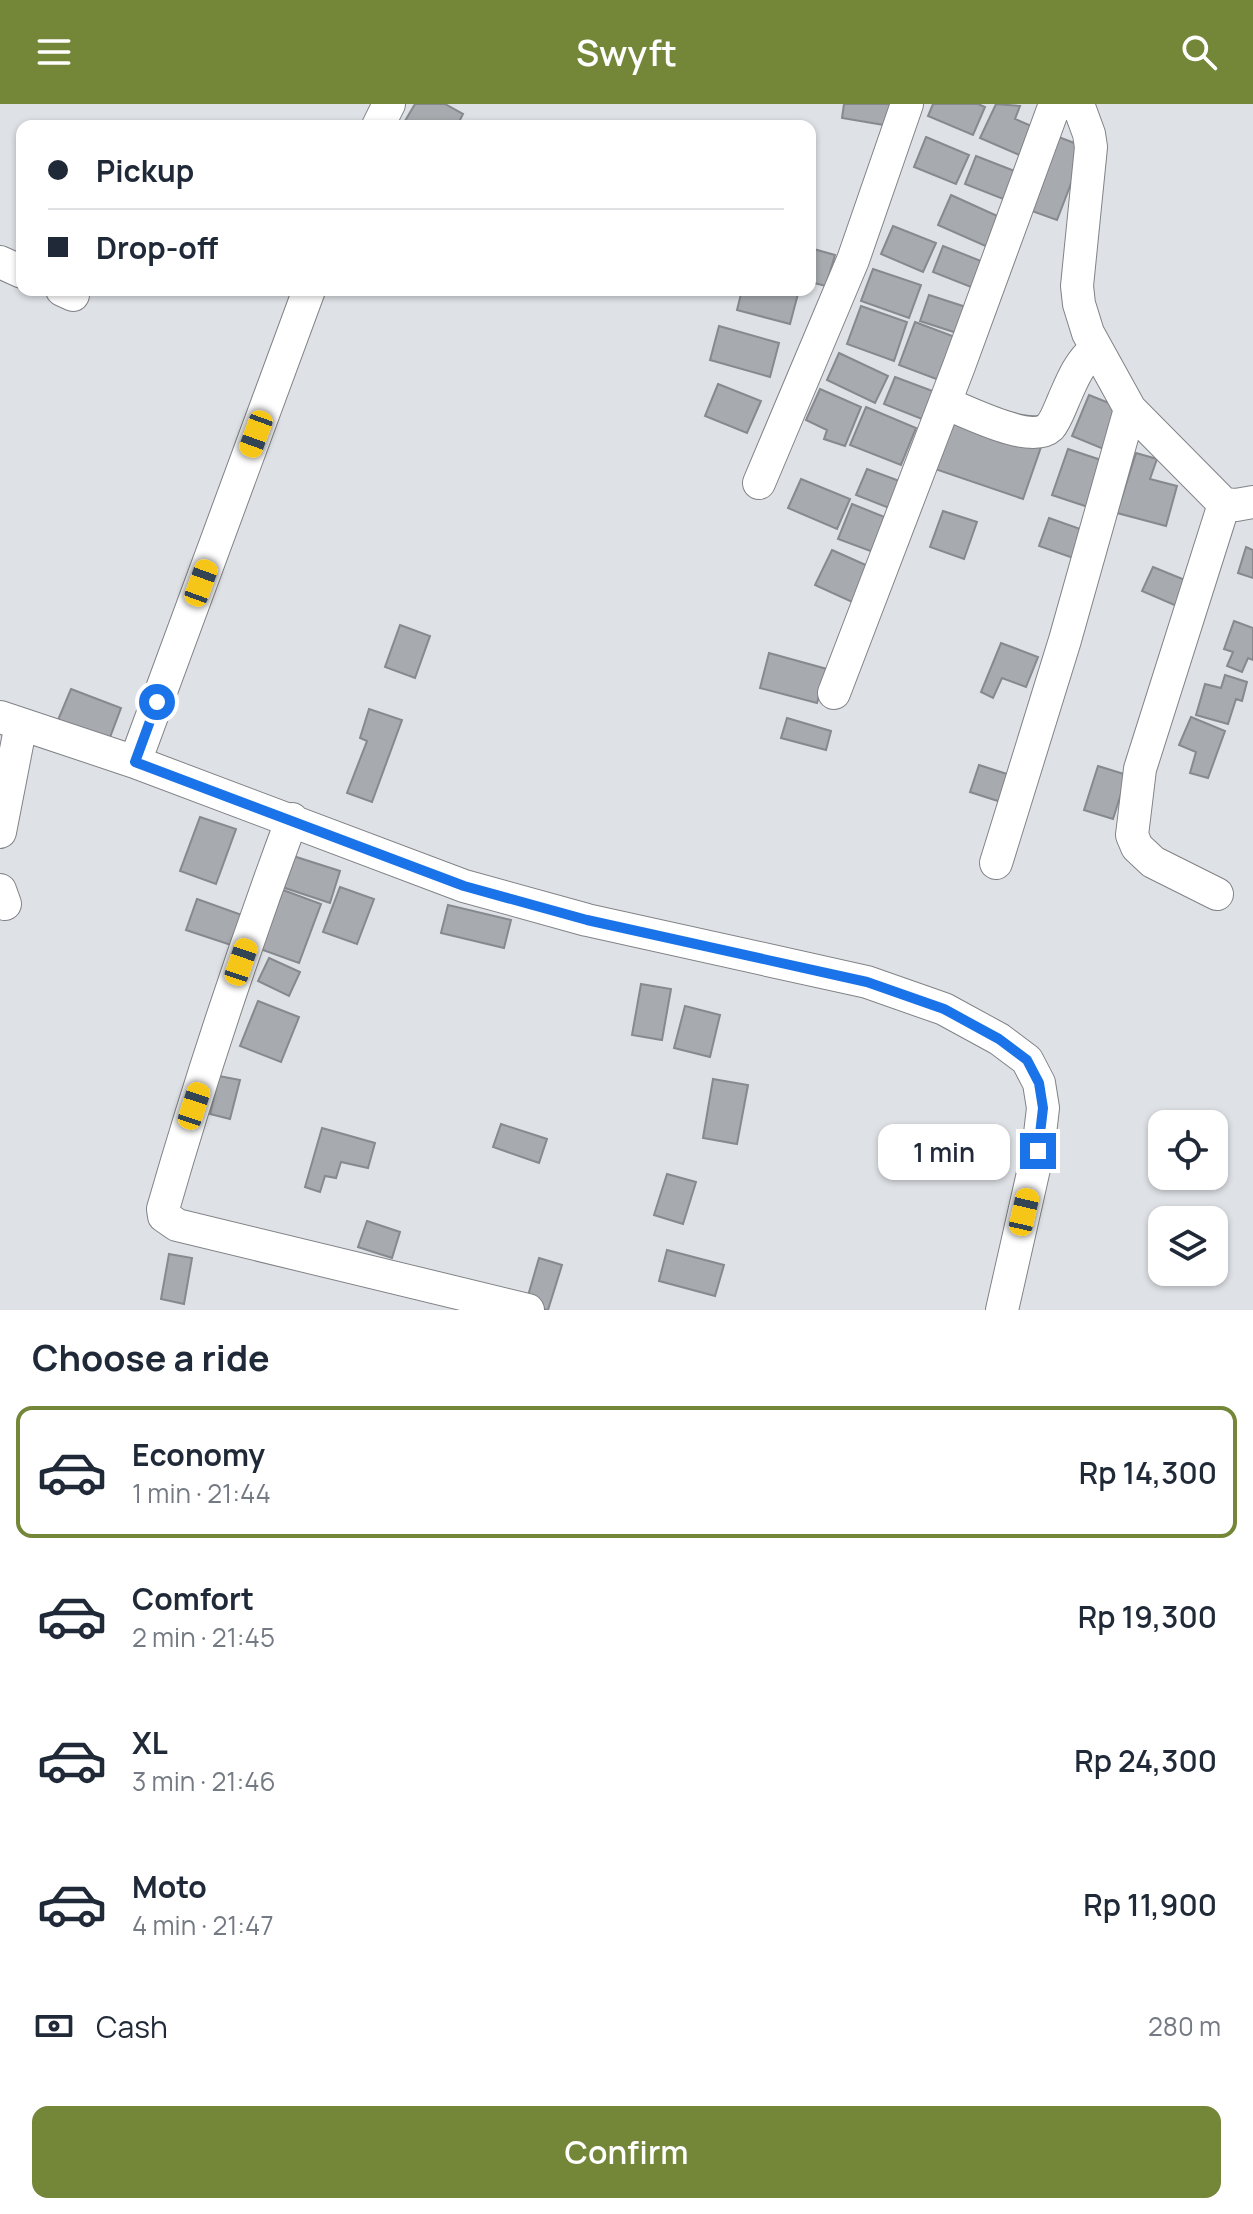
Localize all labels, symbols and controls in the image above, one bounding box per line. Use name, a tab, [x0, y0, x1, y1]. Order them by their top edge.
text: Swyft	[576, 28, 677, 77]
icon: menu	[32, 30, 76, 74]
icon: search	[1177, 30, 1221, 74]
text: Pickup	[96, 150, 194, 191]
text: Drop-off	[96, 227, 218, 268]
car	[237, 407, 275, 461]
car	[182, 556, 220, 610]
route start	[139, 684, 175, 720]
car	[222, 935, 260, 989]
car	[175, 1079, 213, 1133]
map controls	[1148, 1110, 1228, 1286]
button: locate	[1148, 1110, 1228, 1190]
callout: 1 min	[878, 1123, 1010, 1179]
route end	[1020, 1133, 1056, 1169]
text: 1 min	[913, 1134, 975, 1170]
car	[1007, 1186, 1041, 1238]
button: layers	[1148, 1206, 1228, 1286]
text: Choose a ride	[32, 1333, 270, 1382]
text: Economy	[132, 1434, 265, 1475]
icon: car	[36, 1436, 108, 1508]
text: Rp 14,300	[1079, 1452, 1217, 1493]
text: 1 min · 21:44	[132, 1475, 271, 1511]
text: Comfort	[132, 1578, 254, 1619]
icon: car	[36, 1580, 108, 1652]
text: Rp 19,300	[1078, 1596, 1217, 1637]
text: 2 min · 21:45	[132, 1619, 275, 1655]
text: XL	[132, 1722, 168, 1763]
icon: car	[36, 1724, 108, 1796]
text: Rp 24,300	[1074, 1740, 1217, 1781]
text: 3 min · 21:46	[132, 1763, 276, 1799]
text: Moto	[132, 1866, 207, 1907]
icon: car	[36, 1868, 108, 1940]
text: Rp 11,900	[1083, 1884, 1217, 1925]
text: 4 min · 21:47	[132, 1907, 274, 1943]
icon: cash	[32, 2004, 76, 2048]
text: Cash	[96, 2006, 168, 2047]
text: 280 m	[1148, 2008, 1221, 2044]
button: Confirm	[32, 2106, 1221, 2198]

